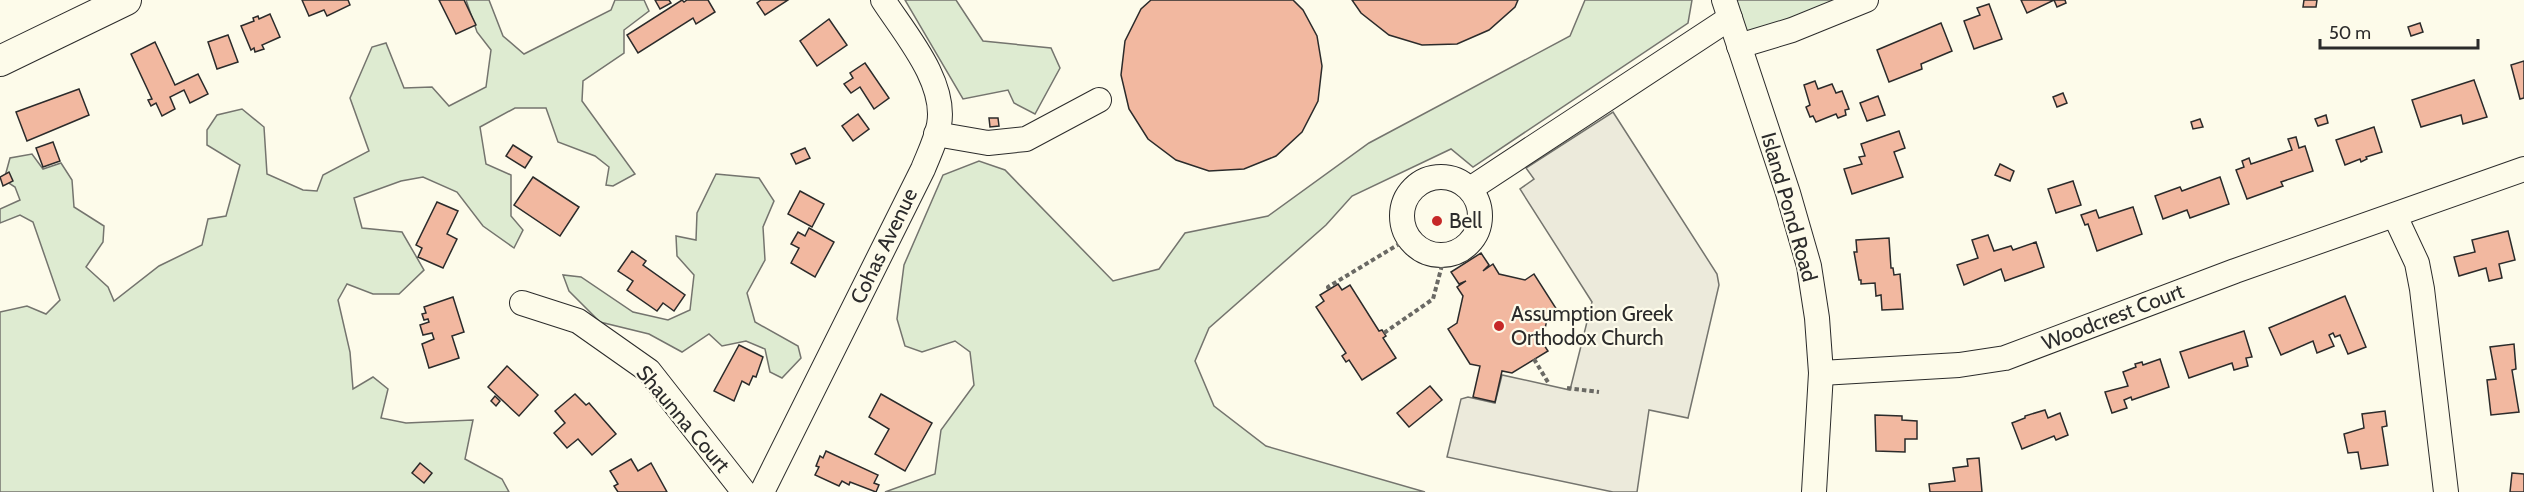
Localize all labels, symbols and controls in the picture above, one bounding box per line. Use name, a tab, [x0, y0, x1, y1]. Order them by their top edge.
scale bar	[2320, 12, 2478, 50]
text: 50 m	[2329, 22, 2371, 44]
street label: Island Pond Road	[1756, 129, 1823, 284]
street label: Cohas Avenue	[845, 184, 922, 308]
place label: Bell	[1449, 208, 1482, 233]
marker: Bell	[1430, 214, 1444, 228]
street label: Woodcrest Court	[2038, 278, 2187, 355]
place label: Assumption Greek Orthodox Church	[1511, 301, 1674, 350]
marker: Assumption Greek Orthodox Church	[1492, 319, 1506, 333]
street label: Shaunna Court	[631, 360, 735, 477]

